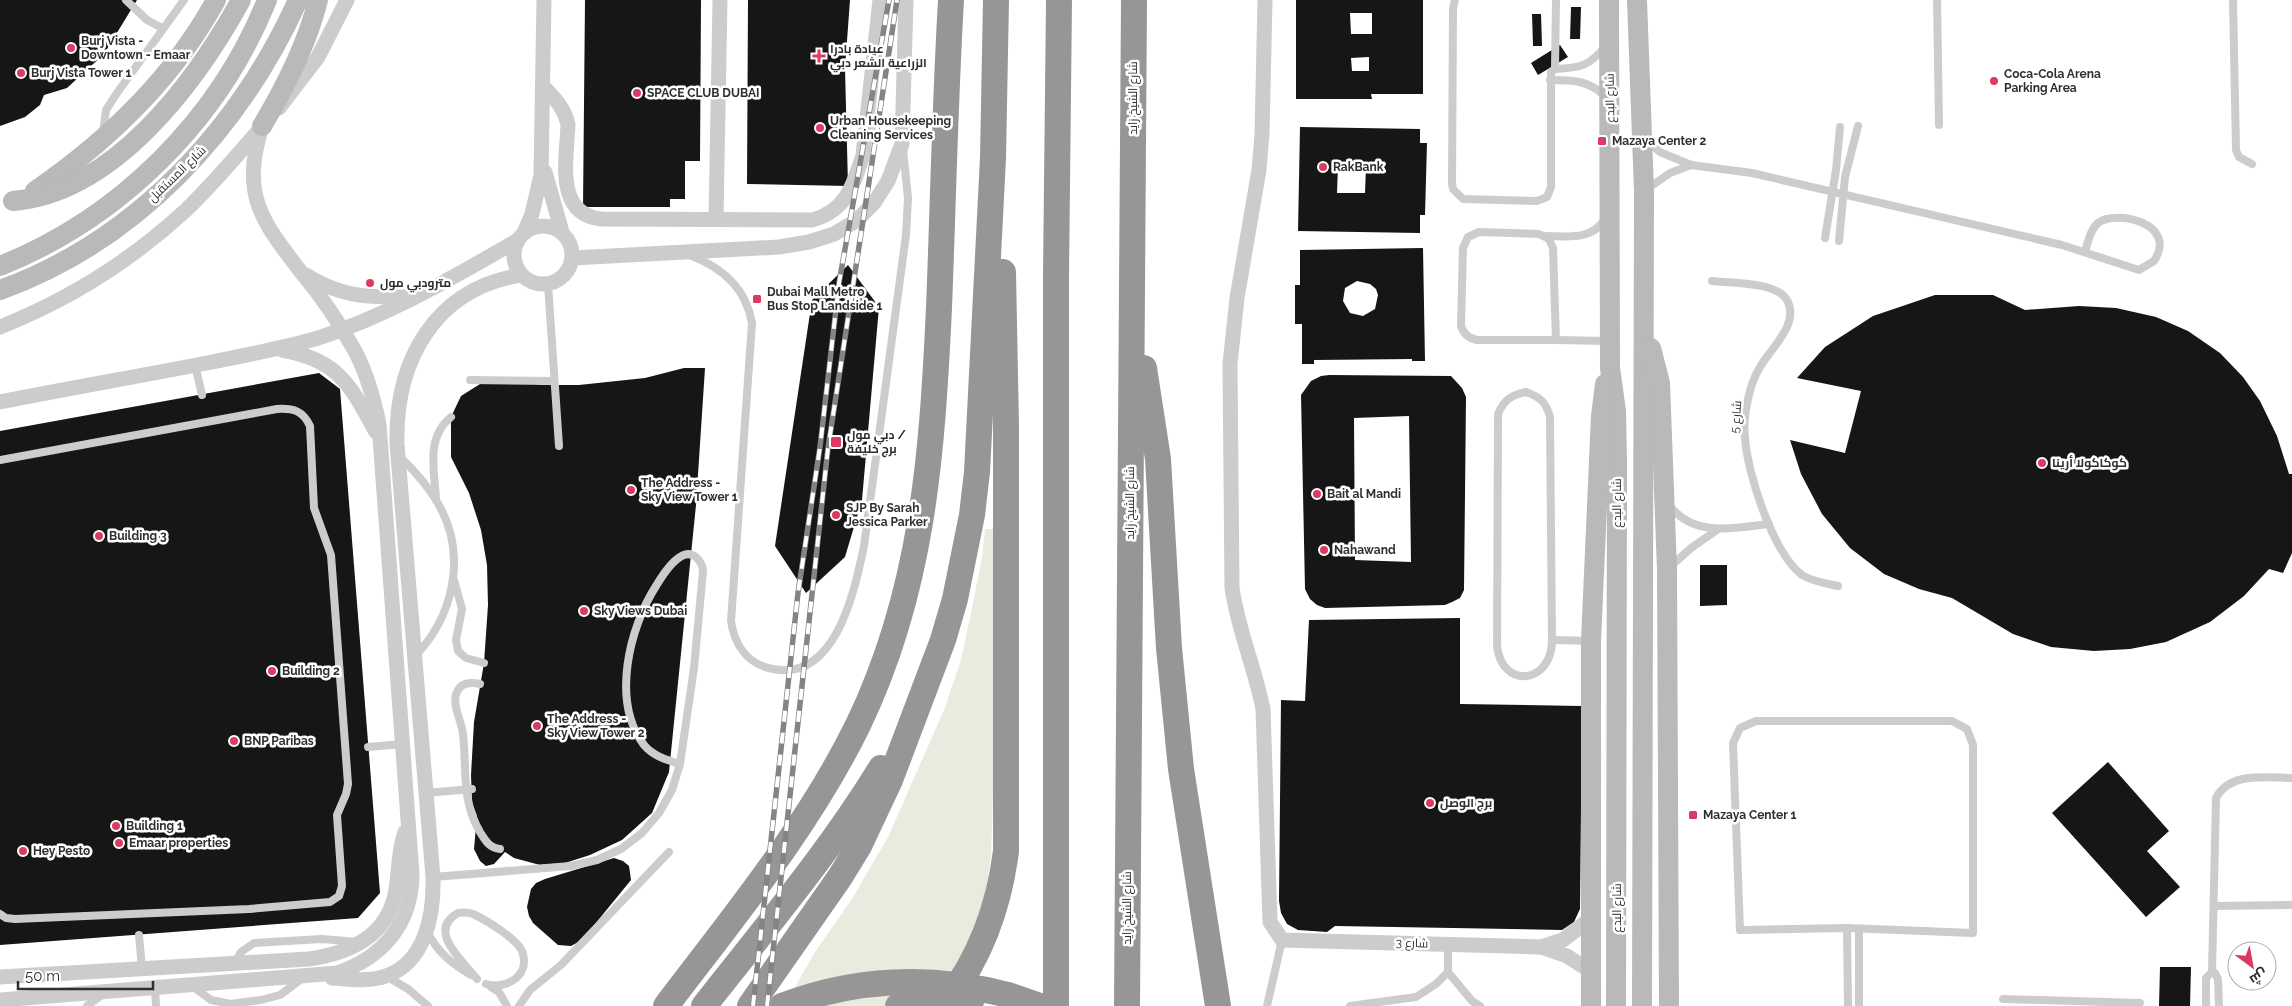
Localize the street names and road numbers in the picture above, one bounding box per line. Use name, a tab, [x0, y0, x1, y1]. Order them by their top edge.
street label: شارع الشيخ زايد	[1126, 61, 1141, 135]
street label: شارع البدع	[1603, 73, 1618, 123]
street label: شارع المستقبل	[145, 143, 209, 206]
street label: شارع 5	[1728, 400, 1745, 434]
street label: شارع الشيخ زايد	[1123, 466, 1138, 540]
street label: شارع البدع	[1610, 478, 1625, 528]
street label: شارع الشيخ زايد	[1120, 871, 1135, 945]
street label: شارع البدع	[1610, 883, 1625, 933]
street label: شارع 3	[1395, 935, 1429, 952]

